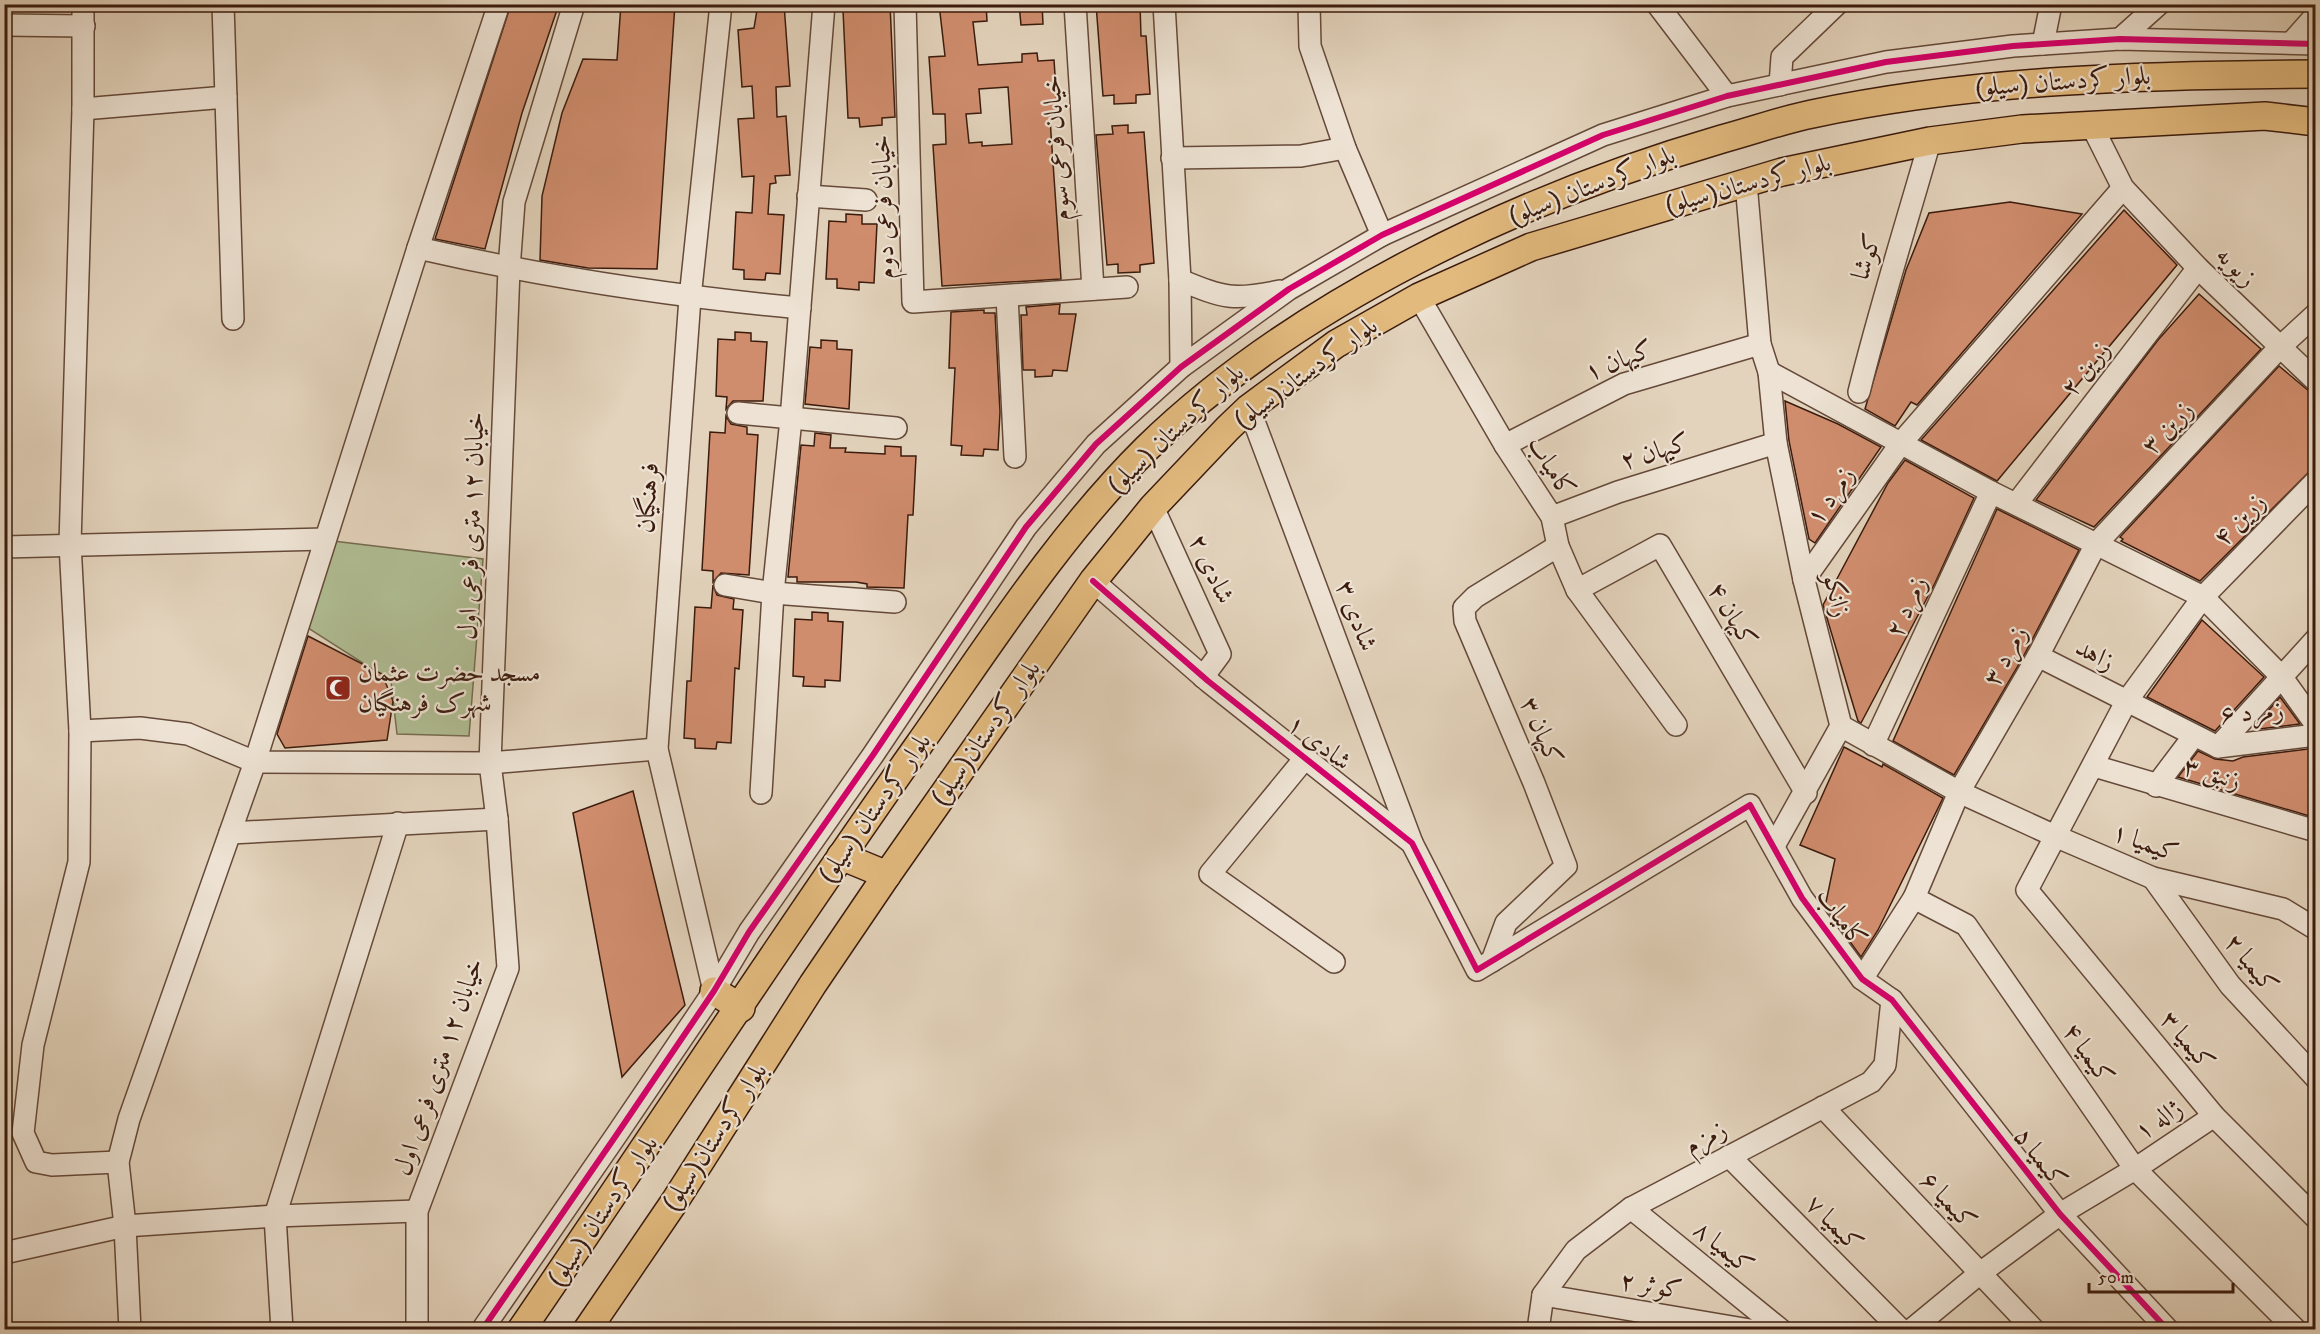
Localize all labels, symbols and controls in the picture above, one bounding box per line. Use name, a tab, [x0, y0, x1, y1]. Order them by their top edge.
street label: بلوار کردستان (سیلو)	[1974, 59, 2152, 105]
street label: خیابان فرعی سوم	[1035, 74, 1084, 222]
street label: خیابان فرعی دوم	[865, 134, 908, 280]
street label: بلوار کردستان (سیلو)	[1504, 139, 1680, 233]
street label: بلوار کردستان(سیلو)	[1661, 146, 1835, 222]
street label: کوشا	[1844, 230, 1890, 284]
street label: زیویه	[2208, 239, 2264, 295]
street label: بلوار کردستان(سیلو)	[1227, 310, 1385, 436]
street label: کیهان ۱	[1580, 333, 1658, 389]
street label: زرین ۲	[2054, 334, 2118, 404]
street label: بلوار کردستان (سیلو)	[1100, 357, 1252, 501]
street label: زرین ۳	[2135, 394, 2201, 462]
street label: خیابان ۱۲ متری فرعی اول	[452, 411, 492, 641]
street label: کیهان ۲	[1616, 426, 1694, 478]
street label: کامیاب	[1519, 430, 1583, 504]
street label: زمرد ۱	[1799, 460, 1863, 532]
street label: فرهنگیان	[629, 462, 667, 534]
street label: زرین ۴	[2207, 486, 2273, 554]
street label: شادی ۲	[1181, 529, 1241, 609]
street label: زانکو	[1814, 566, 1857, 621]
street label: زمرد ۲	[1878, 571, 1936, 643]
street label: شادی ۳	[1328, 576, 1384, 656]
street label: کیهان ۴	[1700, 576, 1764, 654]
street label: زمرد ۳	[1976, 620, 2036, 692]
street label: زاهد	[2070, 631, 2120, 679]
street label: بلوار کردستان(سیلو)	[924, 654, 1048, 812]
place label: مسجد حضرت عثمان شهرک فرهنگیان	[358, 657, 541, 720]
mosque icon: مسجد حضرت عثمان شهرک فرهنگیان	[323, 673, 353, 703]
street label: کیهان ۳	[1512, 692, 1570, 770]
street label: زمرد ۶	[2219, 694, 2285, 732]
street label: شادی ۱	[1280, 708, 1358, 778]
street label: بلوار کردستان (سیلو)	[811, 726, 939, 890]
street label: زنبق ۳	[2179, 750, 2245, 798]
street label: کیمیا ۱	[2107, 816, 2183, 870]
street label: کامیاب	[1808, 881, 1874, 955]
street label: کیمیا ۲	[2217, 927, 2285, 1001]
street label: خیابان ۱۲ متری فرعی اول	[386, 954, 492, 1180]
street label: کیمیا ۳	[2152, 1004, 2222, 1078]
street label: کیمیا ۴	[2055, 1016, 2121, 1092]
street label: بلوار کردستان(سیلو)	[655, 1057, 775, 1217]
street label: ژاله ۱	[2129, 1092, 2189, 1148]
street label: زمزم	[1679, 1113, 1735, 1167]
street label: کیمیا ۵	[2006, 1121, 2074, 1195]
street label: بلوار کردستان (سیلو)	[540, 1129, 666, 1293]
street label: کیمیا ۶	[1913, 1165, 1983, 1237]
street label: کیمیا ۷	[1798, 1188, 1870, 1260]
street label: کیمیا ۸	[1686, 1214, 1760, 1282]
scale bar	[2089, 1256, 2233, 1294]
street label: کوثر ۲	[1617, 1265, 1685, 1307]
text: 50 m	[2098, 1267, 2134, 1289]

